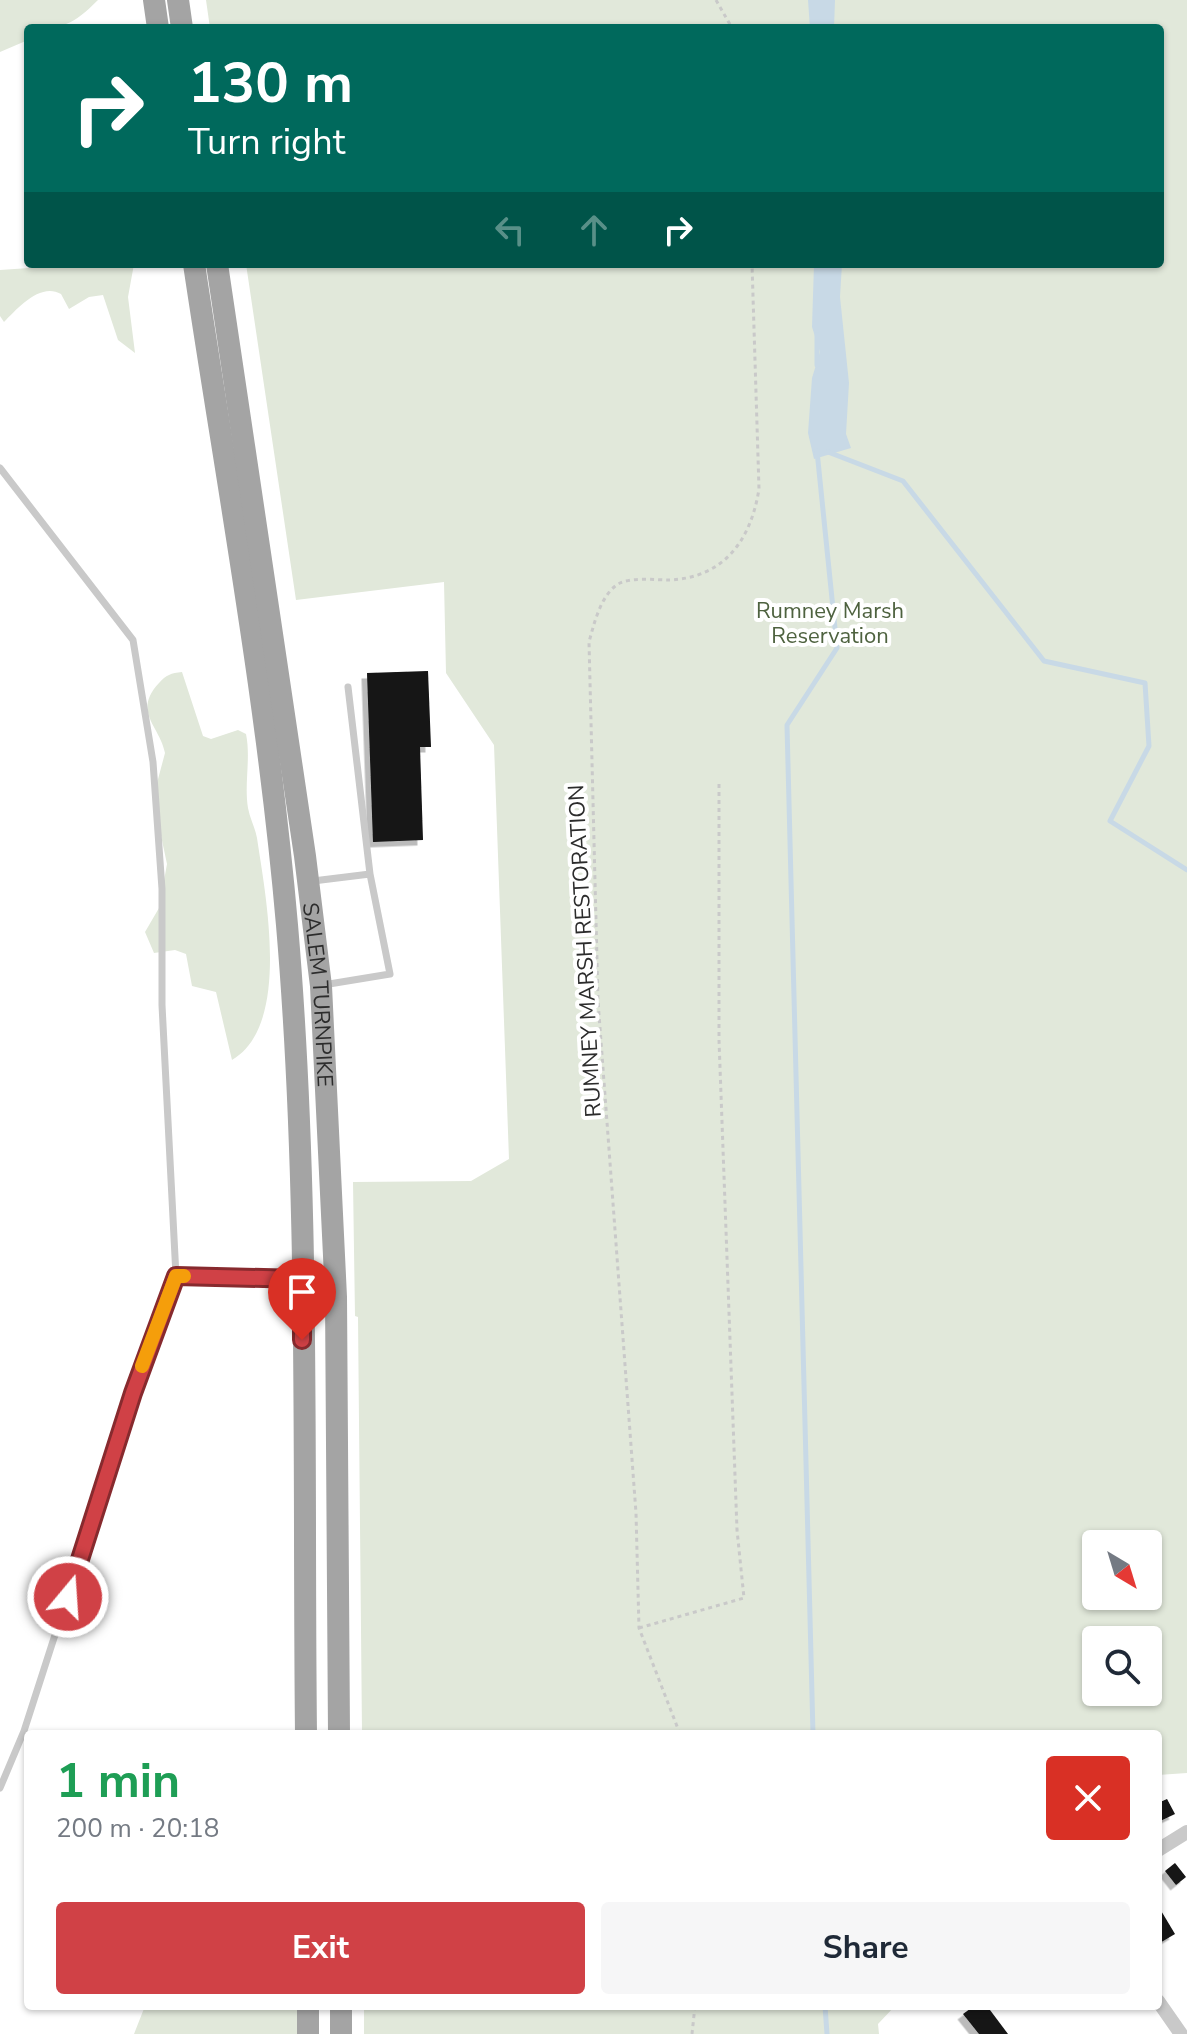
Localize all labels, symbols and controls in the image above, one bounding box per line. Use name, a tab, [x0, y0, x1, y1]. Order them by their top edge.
text: 130 m	[188, 45, 353, 122]
icon: right	[56, 56, 160, 160]
text: Turn right	[188, 118, 345, 167]
icon: left	[488, 208, 532, 252]
icon: ahead	[572, 208, 616, 252]
icon: right	[656, 208, 700, 252]
park label: Rumney Marsh Reservation	[756, 596, 904, 651]
street label: RUMNEY MARSH RESTORATION	[561, 784, 609, 1118]
street label: SALEM TURNPIKE	[295, 901, 340, 1088]
pin	[268, 1258, 336, 1340]
icon: arrive	[280, 1270, 324, 1314]
north arrow	[1082, 1530, 1162, 1610]
map controls	[1082, 1530, 1162, 1706]
position arrow	[26, 1555, 110, 1639]
button: search	[1082, 1626, 1162, 1706]
text: 1 min	[56, 1748, 180, 1814]
button: close	[1046, 1756, 1130, 1840]
text: 200 m · 20:18	[56, 1811, 219, 1846]
button: Exit	[56, 1902, 585, 1994]
button: Share	[601, 1902, 1130, 1994]

